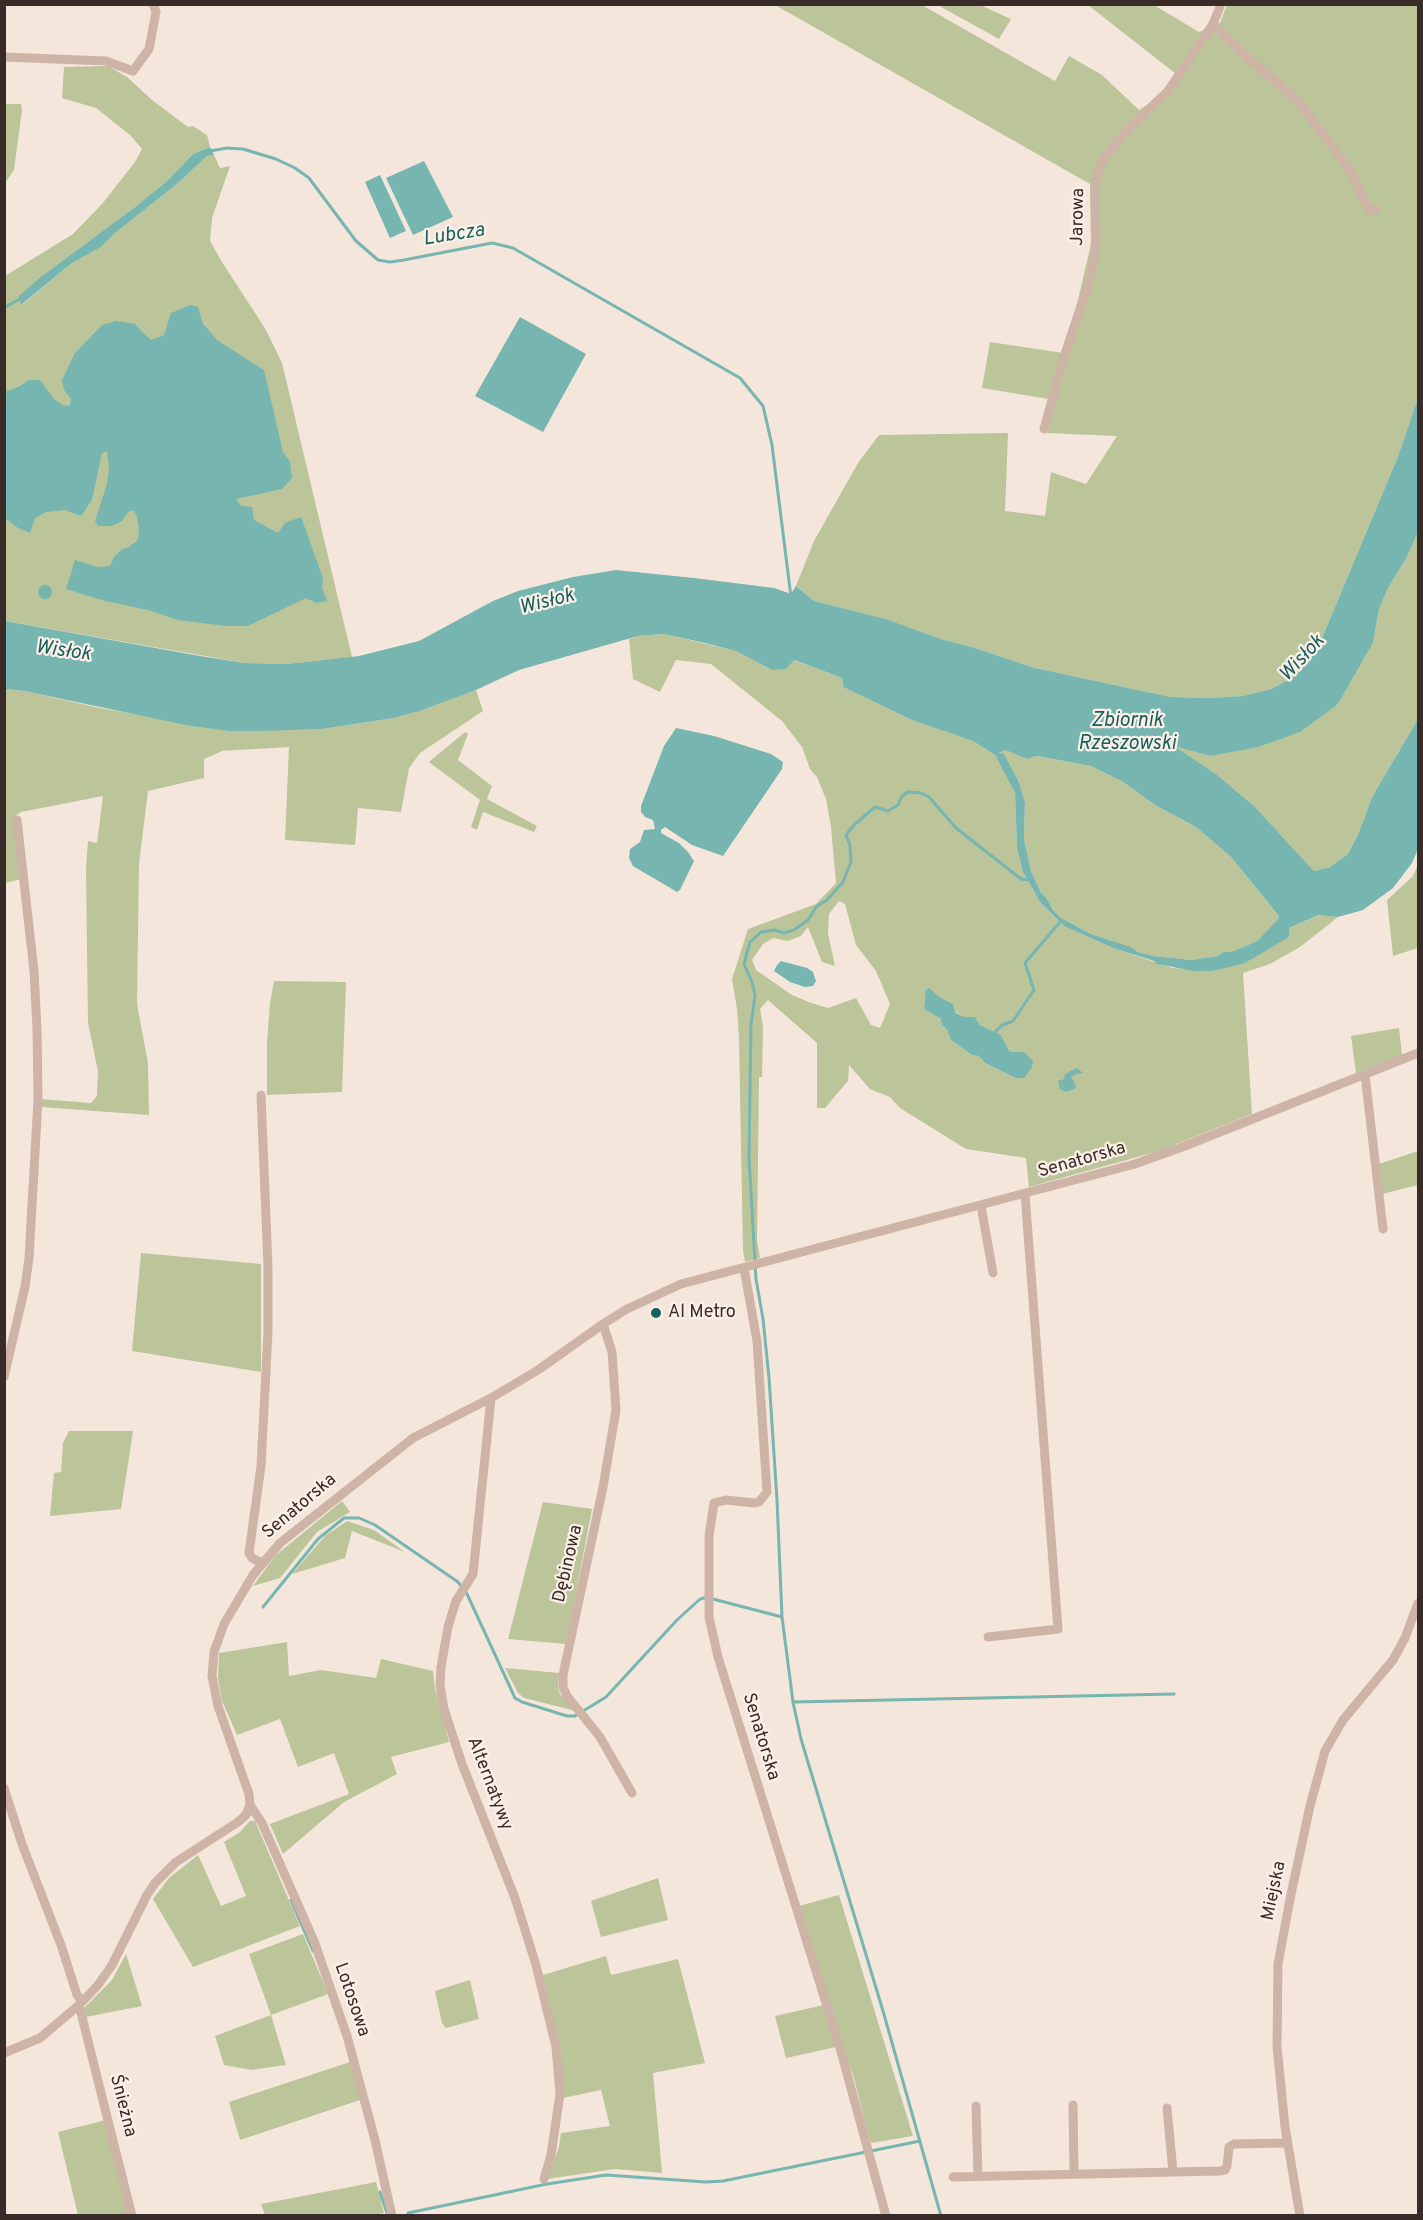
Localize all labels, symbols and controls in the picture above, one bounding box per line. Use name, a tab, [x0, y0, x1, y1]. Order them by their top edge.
street label: Jarowa	[1068, 188, 1090, 246]
water label: Lubcza	[422, 219, 486, 253]
water label: Wisłok	[517, 585, 577, 621]
water label: Wisłok	[1275, 630, 1331, 688]
water label: Wisłok	[34, 636, 92, 668]
water label: Zbiornik Rzeszowski	[1078, 710, 1176, 757]
street label: Senatorska	[1036, 1138, 1128, 1184]
place label: Al Metro	[668, 1302, 736, 1324]
marker: Al Metro	[649, 1306, 663, 1320]
street label: Senatorska	[259, 1470, 341, 1544]
street label: Dębinowa	[550, 1523, 588, 1605]
street label: Senatorska	[736, 1691, 784, 1783]
street label: Alternatywy	[461, 1734, 517, 1834]
street label: Miejska	[1258, 1859, 1292, 1923]
street label: Lotosowa	[328, 1960, 374, 2040]
street label: Śnieżna	[104, 2072, 140, 2140]

